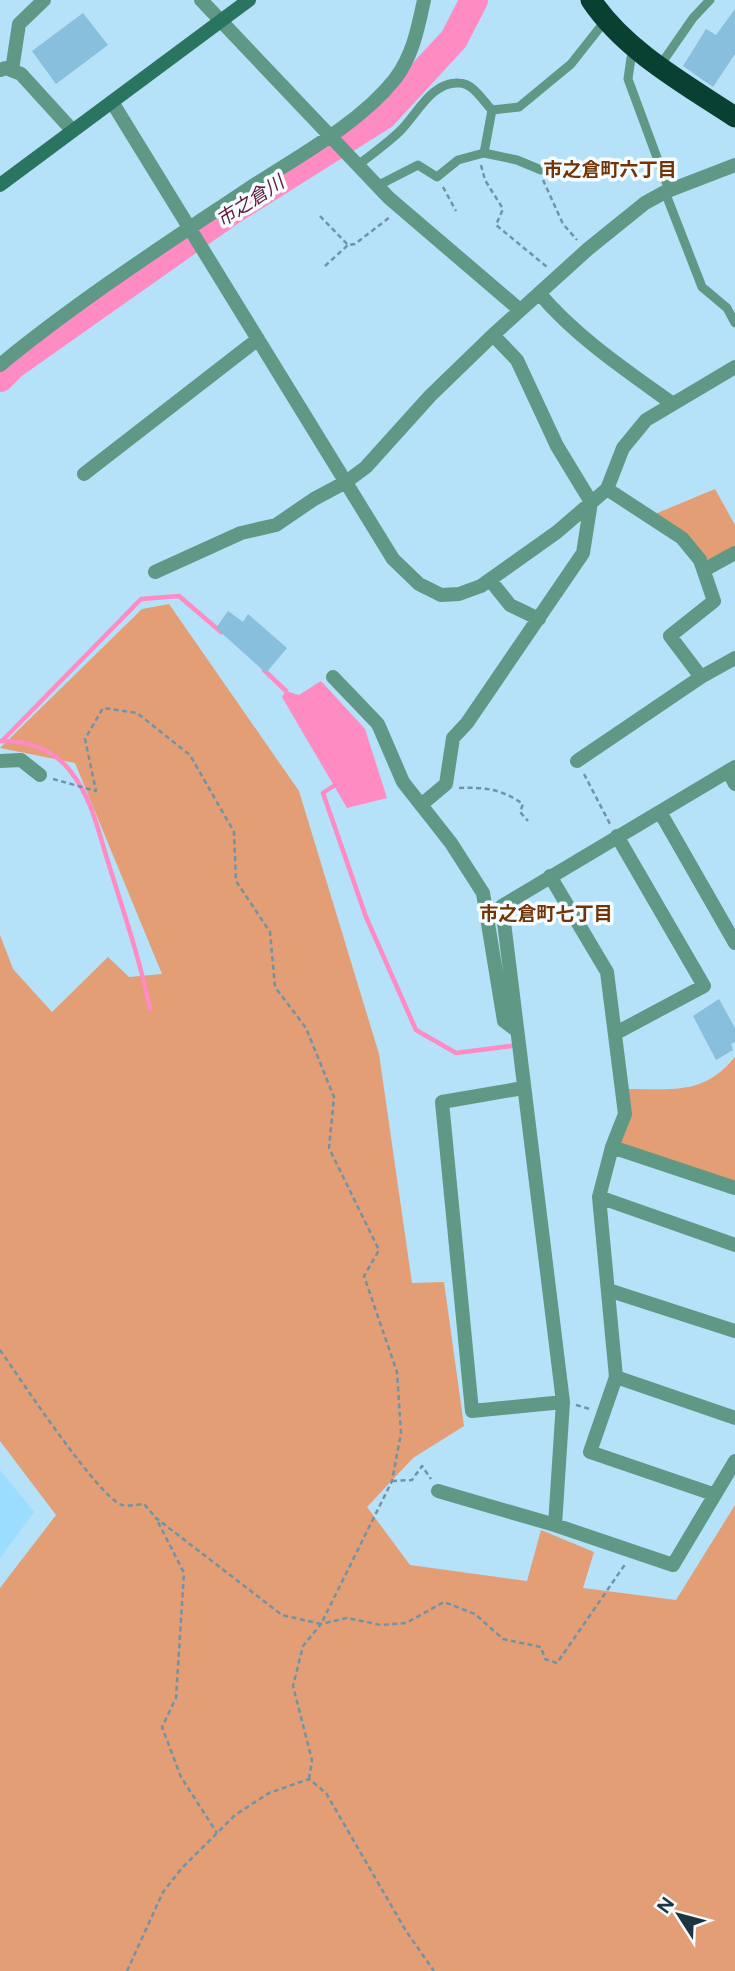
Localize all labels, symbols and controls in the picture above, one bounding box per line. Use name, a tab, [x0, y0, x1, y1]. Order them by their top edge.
district label: 市之倉町六丁目	[543, 158, 677, 181]
water label: 市之倉川	[212, 170, 290, 231]
district label: 市之倉町七丁目	[479, 902, 613, 925]
north arrow	[644, 1880, 714, 1950]
text: N	[652, 1893, 679, 1918]

